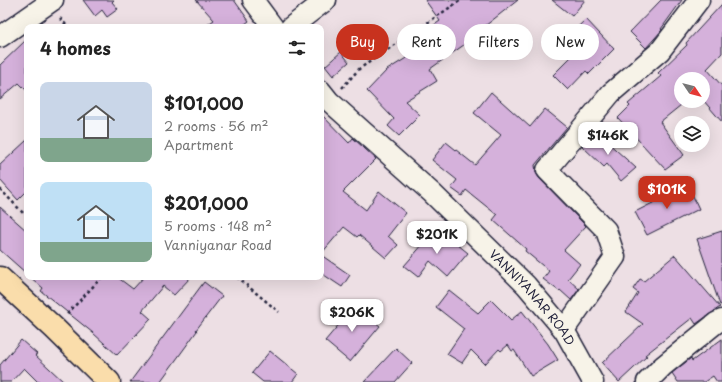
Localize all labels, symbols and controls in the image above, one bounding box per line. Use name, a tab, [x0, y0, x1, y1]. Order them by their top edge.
chip: Buy	[336, 24, 389, 60]
chip: Rent	[397, 24, 456, 60]
chip: Filters	[464, 24, 533, 60]
chip: New	[541, 24, 599, 60]
text: 4 homes	[40, 35, 111, 61]
icon: filters	[286, 37, 308, 59]
north arrow	[674, 72, 710, 108]
map controls	[674, 72, 710, 152]
text: $101,000	[164, 90, 244, 116]
icon: home	[72, 98, 120, 146]
text: 2 rooms · 56 m²	[164, 116, 268, 135]
button: layers	[674, 116, 710, 152]
pin: $146K	[580, 122, 636, 156]
text: $146K	[587, 125, 629, 144]
text: Apartment	[164, 135, 233, 154]
pin: $101K	[639, 176, 695, 210]
text: $101K	[647, 179, 687, 198]
text: $201,000	[164, 190, 248, 216]
icon: home	[72, 198, 120, 246]
text: 5 rooms · 148 m²	[164, 216, 272, 235]
pin: $201K	[409, 221, 465, 255]
text: $201K	[416, 224, 458, 243]
text: Vanniyanar Road	[164, 235, 272, 254]
street label: VANNIYANAR ROAD	[486, 245, 580, 348]
pin: $206K	[324, 299, 380, 333]
text: $206K	[329, 302, 375, 321]

